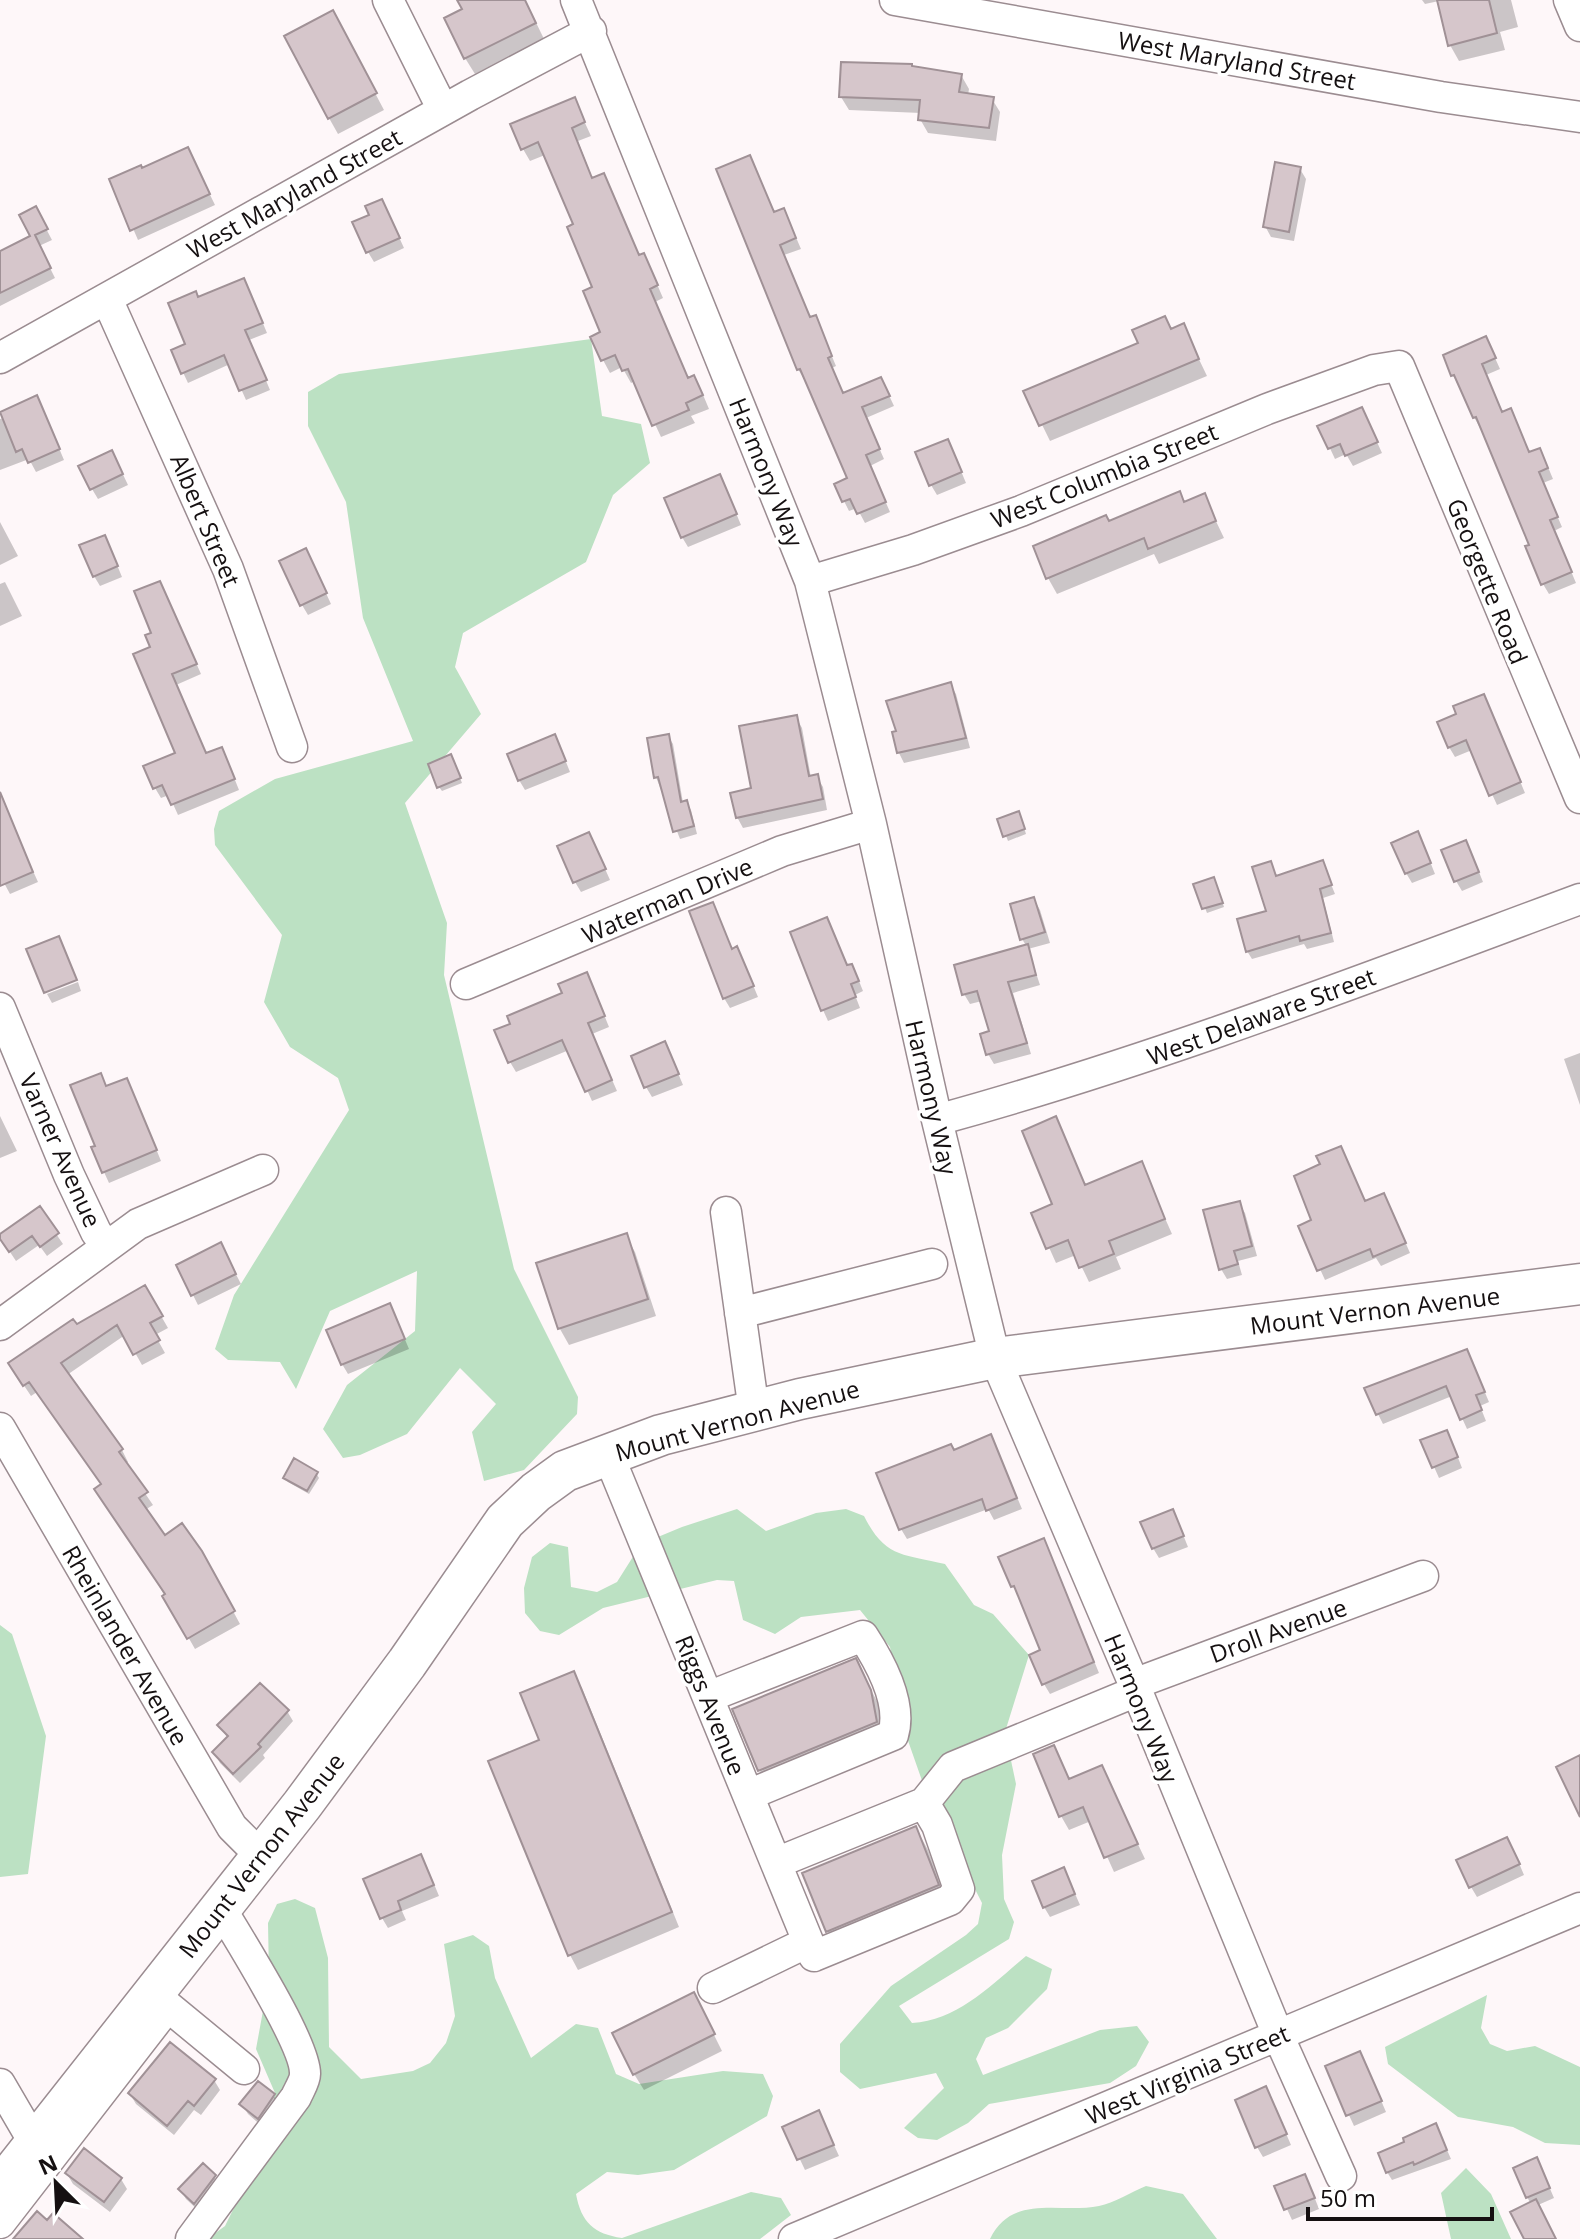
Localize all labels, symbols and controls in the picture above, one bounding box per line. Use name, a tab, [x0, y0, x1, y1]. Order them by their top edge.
street label: West Maryland Street	[1116, 23, 1358, 97]
street label: West Maryland Street	[181, 120, 407, 266]
street label: Harmony Way	[722, 393, 812, 552]
street label: West Columbia Street	[986, 414, 1222, 536]
street label: Albert Street	[163, 449, 249, 591]
street label: Georgette Road	[1440, 493, 1536, 669]
street label: Waterman Drive	[577, 849, 757, 951]
street label: West Delaware Street	[1142, 959, 1380, 1073]
street label: Harmony Way	[898, 1016, 966, 1179]
street label: Varner Avenue	[12, 1068, 110, 1232]
street label: Mount Vernon Avenue	[1248, 1278, 1502, 1342]
street label: Mount Vernon Avenue	[611, 1372, 863, 1468]
street label: Rheinlander Avenue	[55, 1539, 197, 1751]
street label: Droll Avenue	[1205, 1590, 1351, 1670]
street label: Harmony Way	[1097, 1629, 1187, 1788]
street label: Riggs Avenue	[668, 1630, 754, 1780]
street label: Mount Vernon Avenue	[171, 1746, 351, 1964]
street label: West Virginia Street	[1080, 2016, 1294, 2132]
north arrow	[16, 2143, 96, 2223]
text: N	[33, 2146, 62, 2181]
scale bar	[1308, 2171, 1492, 2221]
text: 50 m	[1320, 2181, 1376, 2214]

